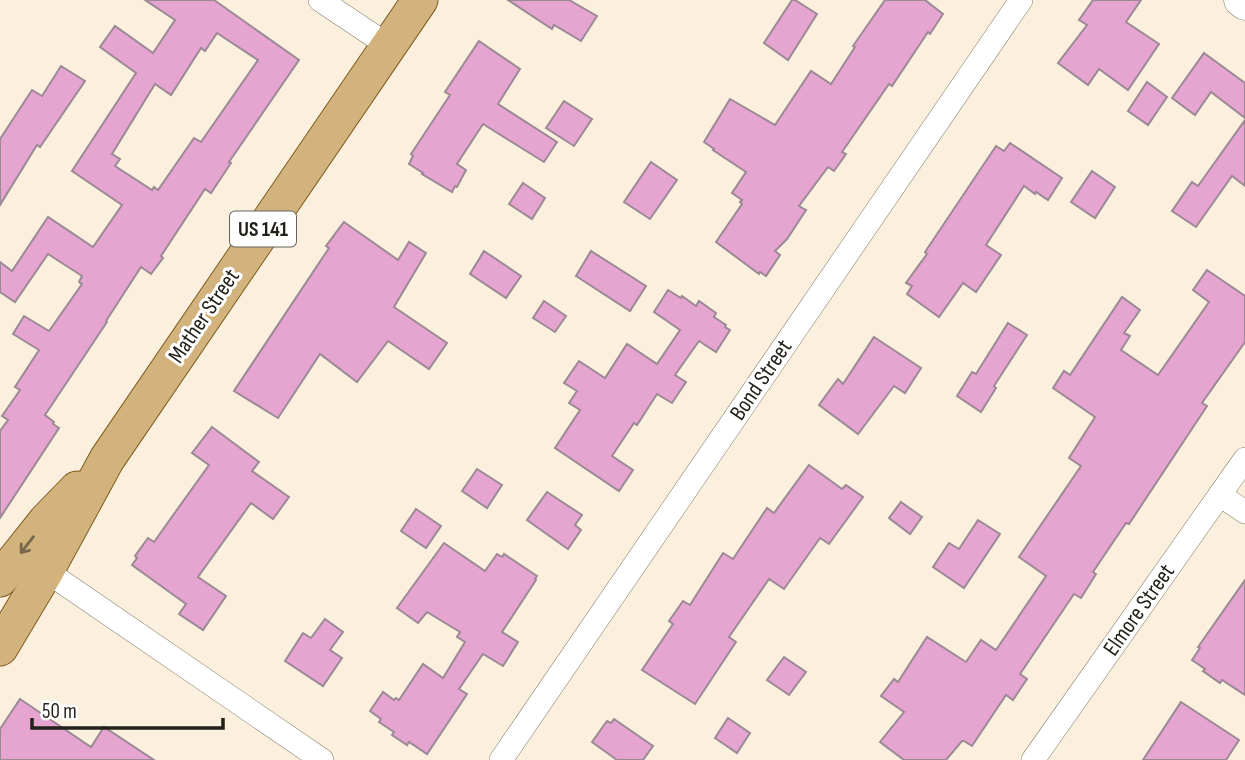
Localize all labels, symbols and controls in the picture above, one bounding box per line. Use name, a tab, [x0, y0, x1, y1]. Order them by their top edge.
road number: US 141	[230, 212, 296, 246]
street label: Mather Street	[162, 264, 246, 368]
street label: Bond Street	[724, 334, 798, 426]
one-way arrow	[20, 535, 35, 553]
street label: Elmore Street	[1097, 559, 1181, 661]
scale bar	[32, 686, 222, 730]
text: 50 m	[42, 699, 77, 724]

